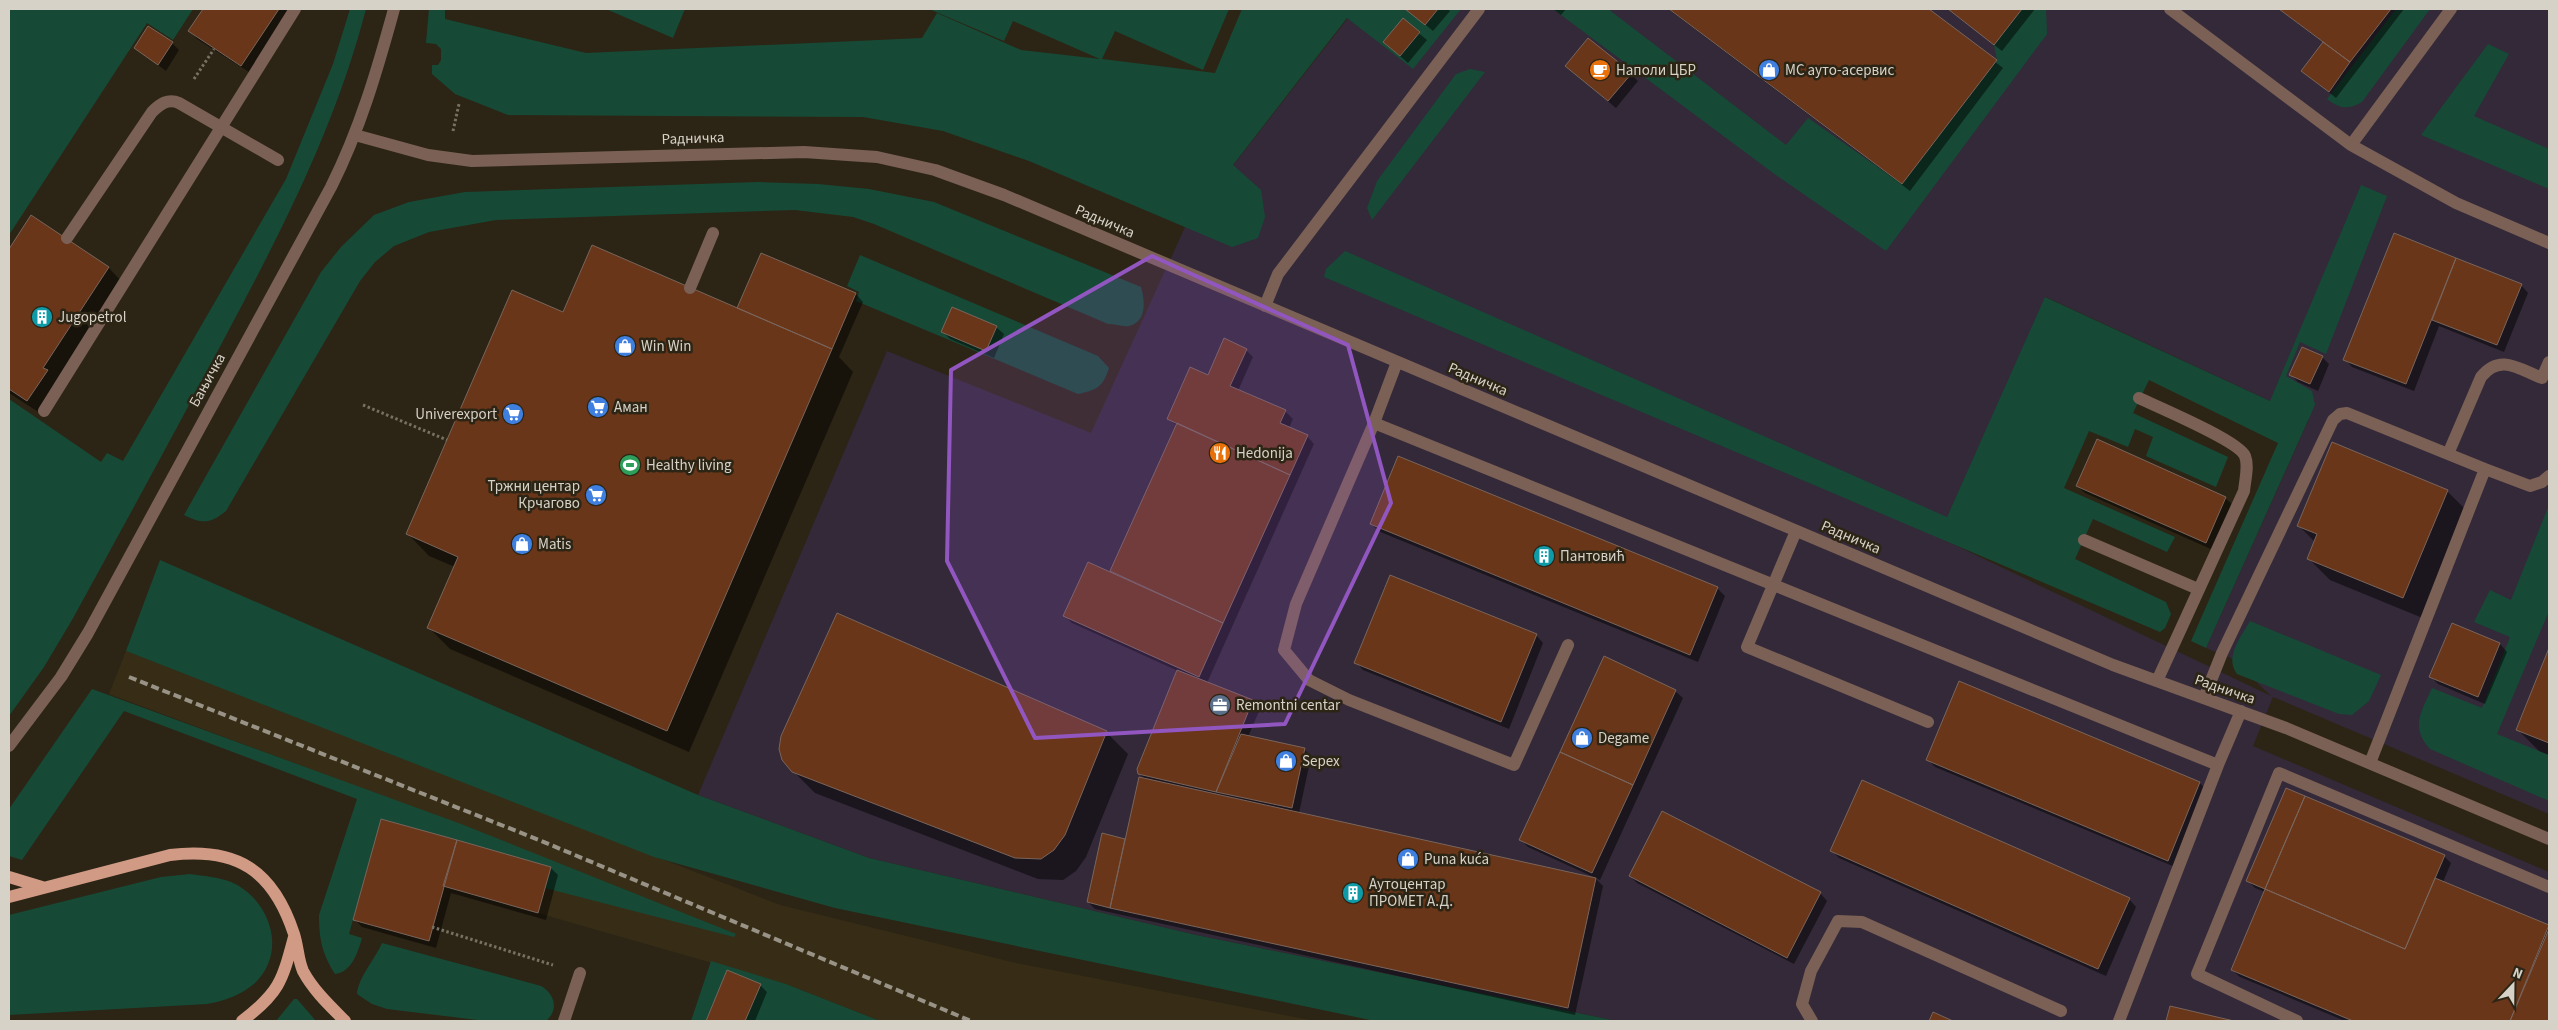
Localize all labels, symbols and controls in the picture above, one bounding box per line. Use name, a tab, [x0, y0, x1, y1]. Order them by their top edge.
cafe icon: Наполи ЦБР	[1588, 58, 1612, 82]
shop icon: МС ауто-асервис	[1757, 58, 1781, 82]
place label: Наполи ЦБР	[1616, 60, 1696, 81]
place label: МС ауто-асервис	[1785, 60, 1895, 81]
street label: Радничка	[661, 127, 725, 150]
street label: Радничка	[1072, 200, 1138, 243]
building icon: Jugopetrol	[30, 305, 54, 329]
place label: Jugopetrol	[58, 307, 127, 328]
shop icon: Win Win	[613, 334, 637, 358]
place label: Win Win	[641, 336, 691, 357]
street label: Бањичка	[184, 350, 231, 411]
street label: Радничка	[1445, 358, 1511, 401]
supermarket icon: Аман	[586, 395, 610, 419]
place label: Аман	[614, 397, 648, 418]
supermarket icon: Univerexport	[501, 402, 525, 426]
place label: Univerexport	[415, 404, 497, 425]
restaurant icon: Hedonija	[1208, 441, 1232, 465]
place label: Hedonija	[1236, 443, 1293, 464]
sports icon: Healthy living	[618, 453, 642, 477]
place label: Healthy living	[646, 455, 732, 476]
place label: Тржни центар Крчагово	[487, 476, 580, 514]
supermarket icon: Тржни центар Крчагово	[584, 483, 608, 507]
street label: Радничка	[1818, 516, 1884, 559]
shop icon: Matis	[510, 532, 534, 556]
place label: Matis	[538, 534, 571, 555]
building icon: Пантовић	[1532, 544, 1556, 568]
place label: Пантовић	[1560, 546, 1625, 567]
street label: Радничка	[2192, 669, 2258, 710]
office icon: Remontni centar	[1208, 693, 1232, 717]
place label: Remontni centar	[1236, 695, 1341, 716]
shop icon: Degame	[1570, 726, 1594, 750]
place label: Degame	[1598, 728, 1649, 749]
shop icon: Sepex	[1274, 749, 1298, 773]
place label: Sepex	[1302, 751, 1340, 772]
shop icon: Puna kuća	[1396, 847, 1420, 871]
place label: Puna kuća	[1424, 849, 1489, 870]
place label: Аутоцентар ПРОМЕТ А.Д.	[1369, 874, 1453, 912]
building icon: Аутоцентар ПРОМЕТ А.Д.	[1341, 881, 1365, 905]
north arrow	[2488, 960, 2538, 1010]
text: N	[2509, 963, 2526, 985]

